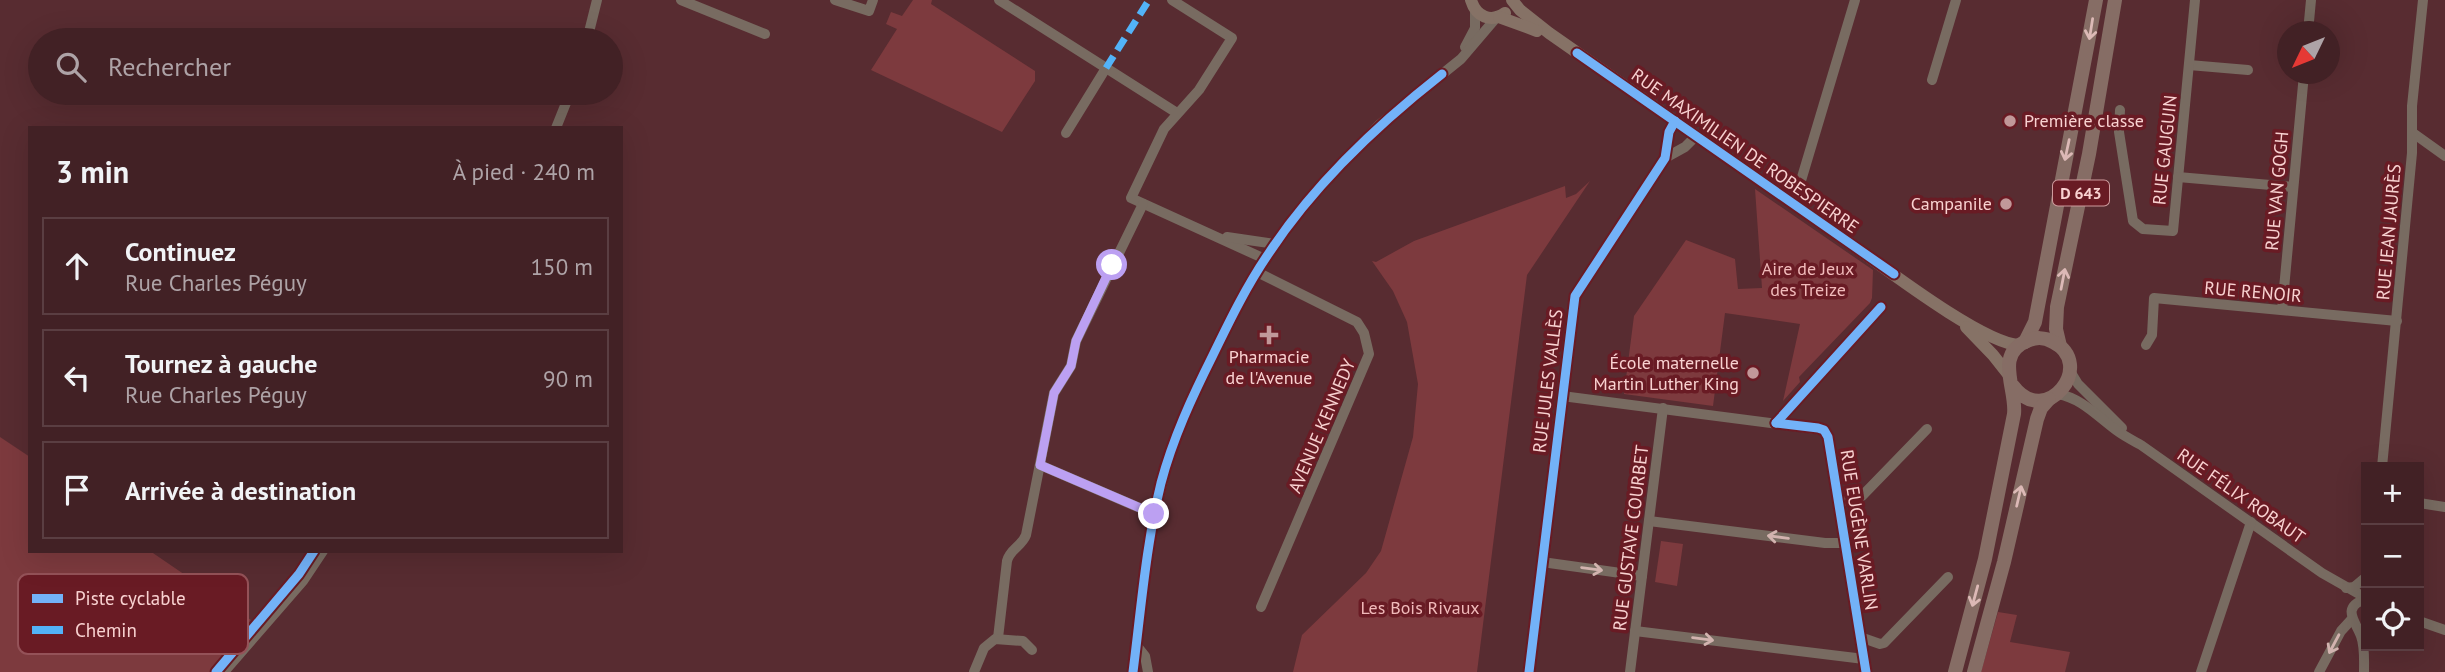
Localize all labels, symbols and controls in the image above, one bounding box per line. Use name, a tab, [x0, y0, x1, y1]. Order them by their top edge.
one-way arrow	[2084, 17, 2097, 40]
north arrow	[2277, 21, 2340, 84]
search box	[28, 28, 623, 105]
icon: search	[52, 48, 90, 86]
text: Rechercher	[108, 50, 231, 83]
street label: RUE MAXIMILIEN DE ROBESPIERRE	[1627, 63, 1863, 238]
street label: RUE GAUGUIN	[2147, 94, 2182, 206]
place label: Première classe	[2024, 109, 2144, 132]
marker: Première classe	[2002, 113, 2018, 129]
street label: RUE VAN GOGH	[2260, 130, 2293, 252]
one-way arrow	[2060, 138, 2074, 161]
text: 3 min	[56, 152, 129, 191]
text: À pied · 240 m	[453, 157, 595, 186]
street label: RUE JEAN JAURÈS	[2371, 163, 2406, 301]
road number: D 643	[2053, 181, 2109, 206]
place label: Campanile	[1911, 192, 1992, 215]
marker: Campanile	[1998, 196, 2014, 212]
text: Continuez	[125, 235, 236, 268]
icon: ahead	[58, 247, 96, 285]
route start	[1096, 249, 1127, 280]
text: 150 m	[531, 252, 593, 281]
park label: Aire de Jeux des Treize	[1762, 257, 1854, 301]
text: Rue Charles Péguy	[125, 268, 307, 297]
one-way arrow	[2056, 268, 2070, 291]
street label: RUE RENOIR	[2203, 276, 2303, 307]
street label: RUE JULES VALLÈS	[1527, 308, 1568, 454]
marker: Pharmacie de l'Avenue	[1261, 327, 1277, 343]
place label: Pharmacie de l'Avenue	[1226, 345, 1312, 389]
text: Tournez à gauche	[125, 347, 317, 380]
place label: École maternelle Martin Luther King	[1594, 351, 1739, 395]
street label: AVENUE KENNEDY	[1283, 355, 1360, 496]
icon: left	[58, 359, 96, 397]
text: 90 m	[543, 364, 593, 393]
marker: École maternelle Martin Luther King	[1745, 365, 1761, 381]
text: Rue Charles Péguy	[125, 380, 307, 409]
street label: RUE FÉLIX ROBAUT	[2173, 443, 2310, 548]
street label: RUE GUSTAVE COURBET	[1608, 444, 1653, 632]
street label: RUE EUGÈNE VARLIN	[1835, 448, 1884, 612]
map controls	[2361, 462, 2424, 651]
button: +	[2361, 462, 2424, 525]
icon: arrive	[58, 471, 96, 509]
text: Arrivée à destination	[125, 474, 356, 507]
one-way arrow	[2013, 485, 2026, 508]
route end	[1138, 498, 1169, 529]
button: −	[2361, 525, 2424, 588]
one-way arrow	[1767, 531, 1790, 544]
one-way arrow	[1580, 563, 1603, 576]
legend	[18, 574, 248, 654]
one-way arrow	[1968, 584, 1981, 607]
text: Piste cyclable	[75, 586, 186, 610]
button: locate	[2361, 588, 2424, 651]
park label: Les Bois Rivaux	[1360, 596, 1480, 619]
text: Chemin	[75, 618, 137, 642]
one-way arrow	[1691, 633, 1714, 646]
one-way arrow	[2326, 633, 2340, 654]

